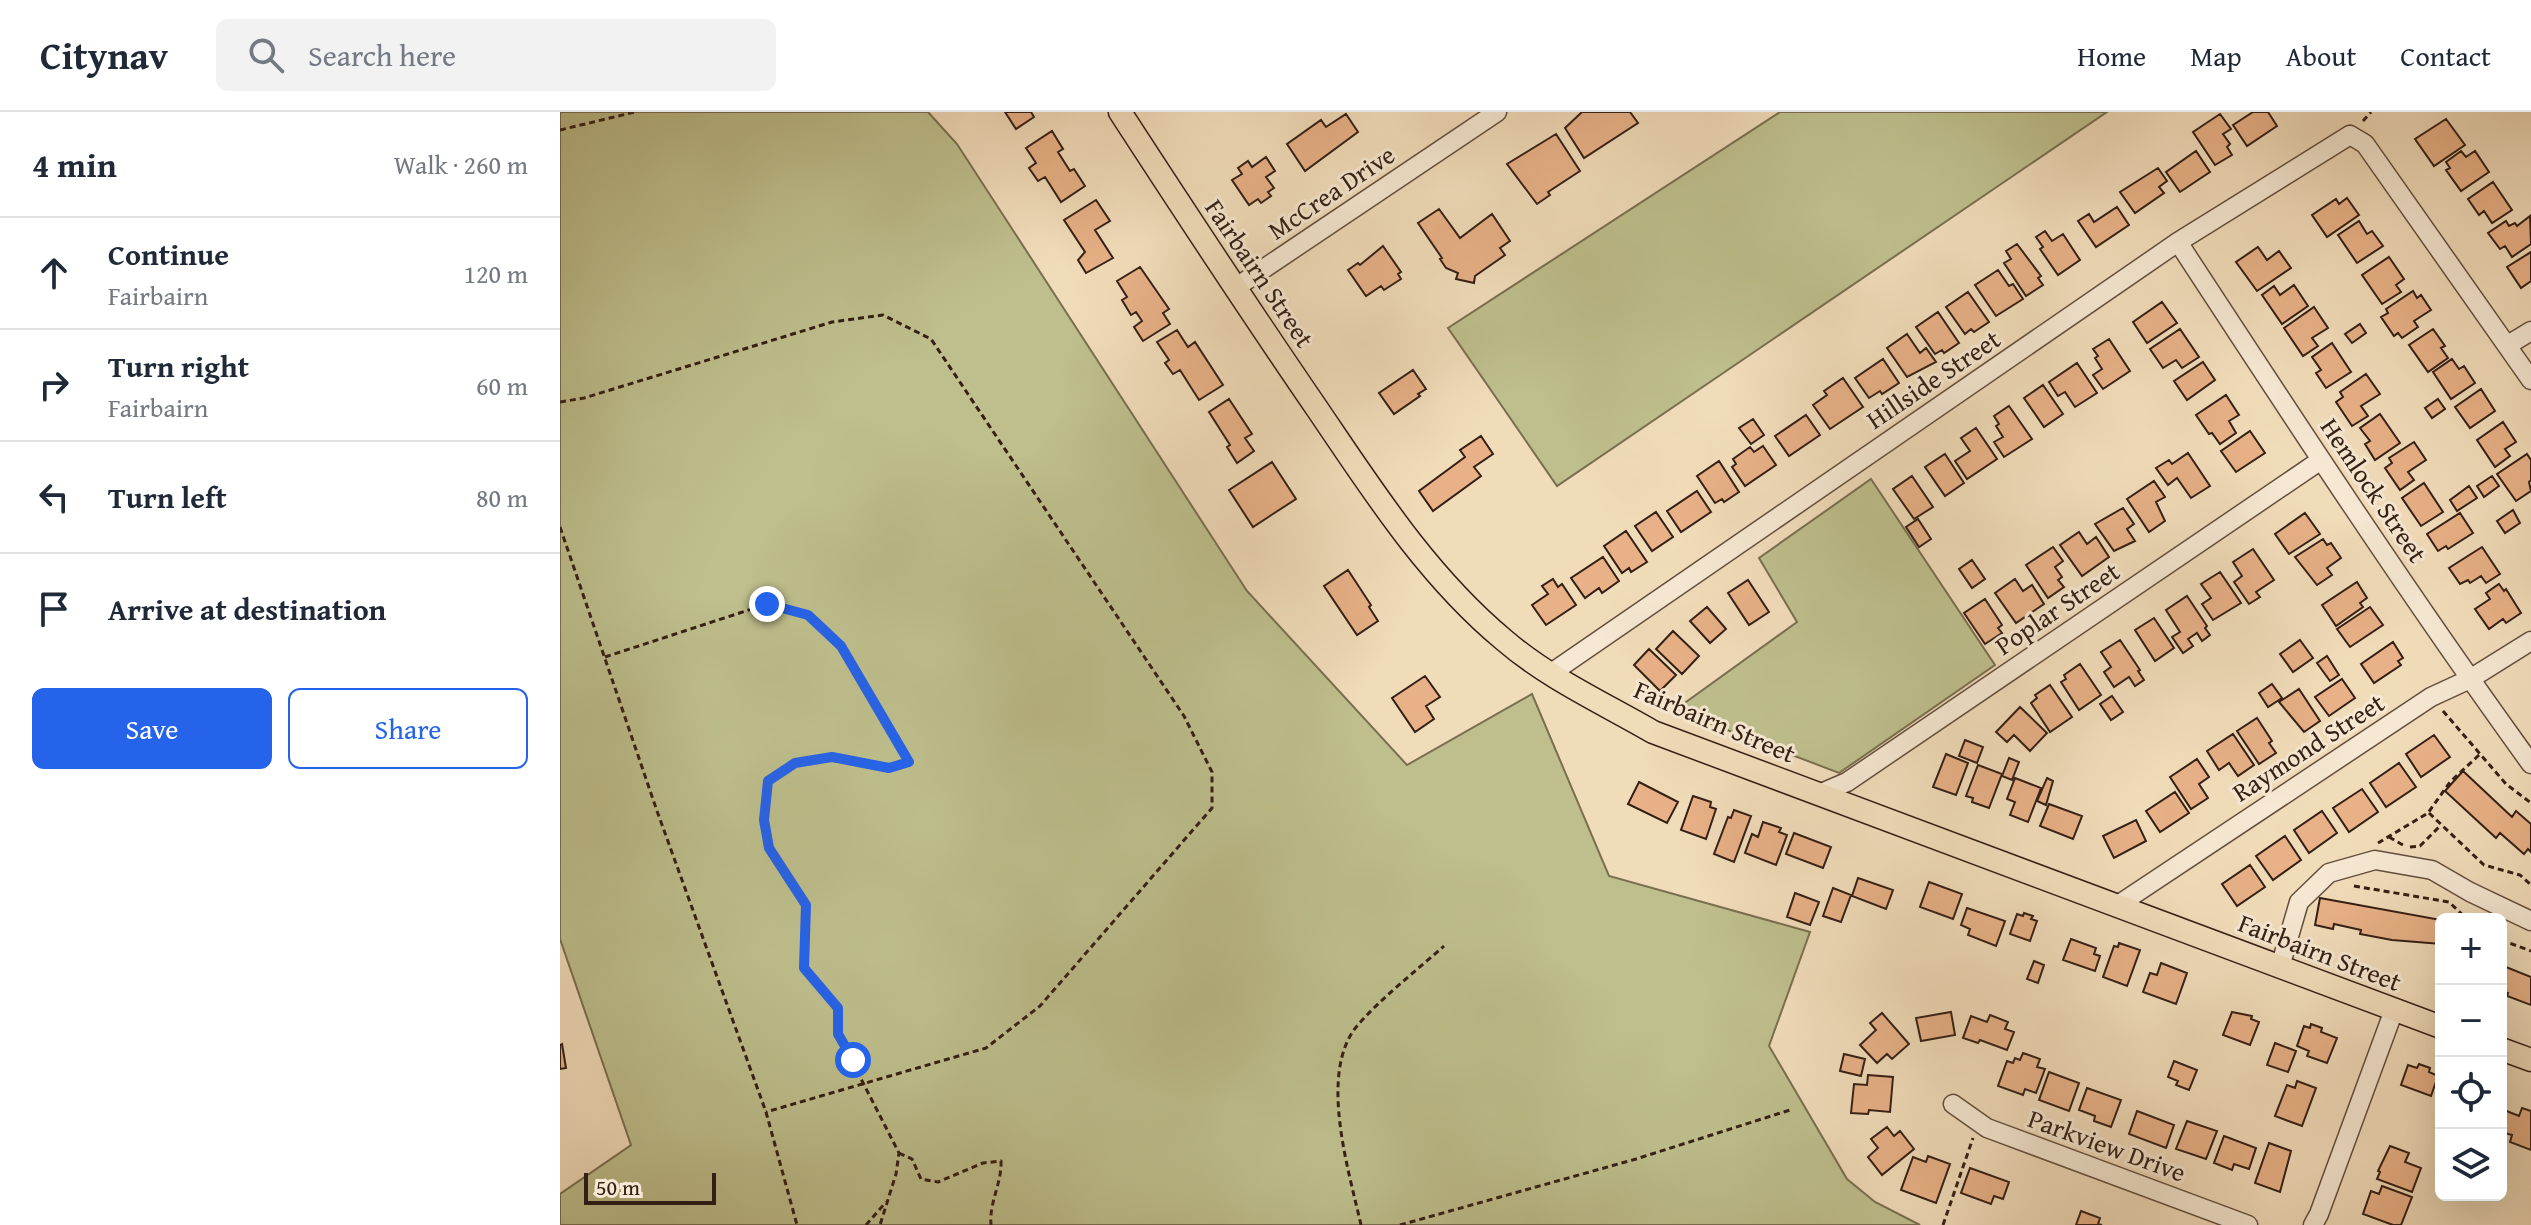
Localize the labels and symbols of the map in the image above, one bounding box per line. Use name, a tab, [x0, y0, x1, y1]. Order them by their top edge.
street label: McCrea Drive	[1260, 135, 1402, 249]
street label: Fairbairn Street	[1196, 191, 1324, 355]
street label: Hillside Street	[1858, 320, 2008, 438]
street label: Hemlock Street	[2311, 410, 2437, 570]
street label: Poplar Street	[1987, 552, 2127, 664]
route end	[749, 586, 785, 622]
street label: Fairbairn Street	[1628, 669, 1802, 773]
street label: Raymond Street	[2224, 683, 2392, 811]
street label: Fairbairn Street	[2233, 903, 2407, 1001]
route start	[835, 1042, 871, 1078]
street label: Parkview Drive	[2023, 1098, 2191, 1192]
scale bar	[584, 1169, 716, 1205]

